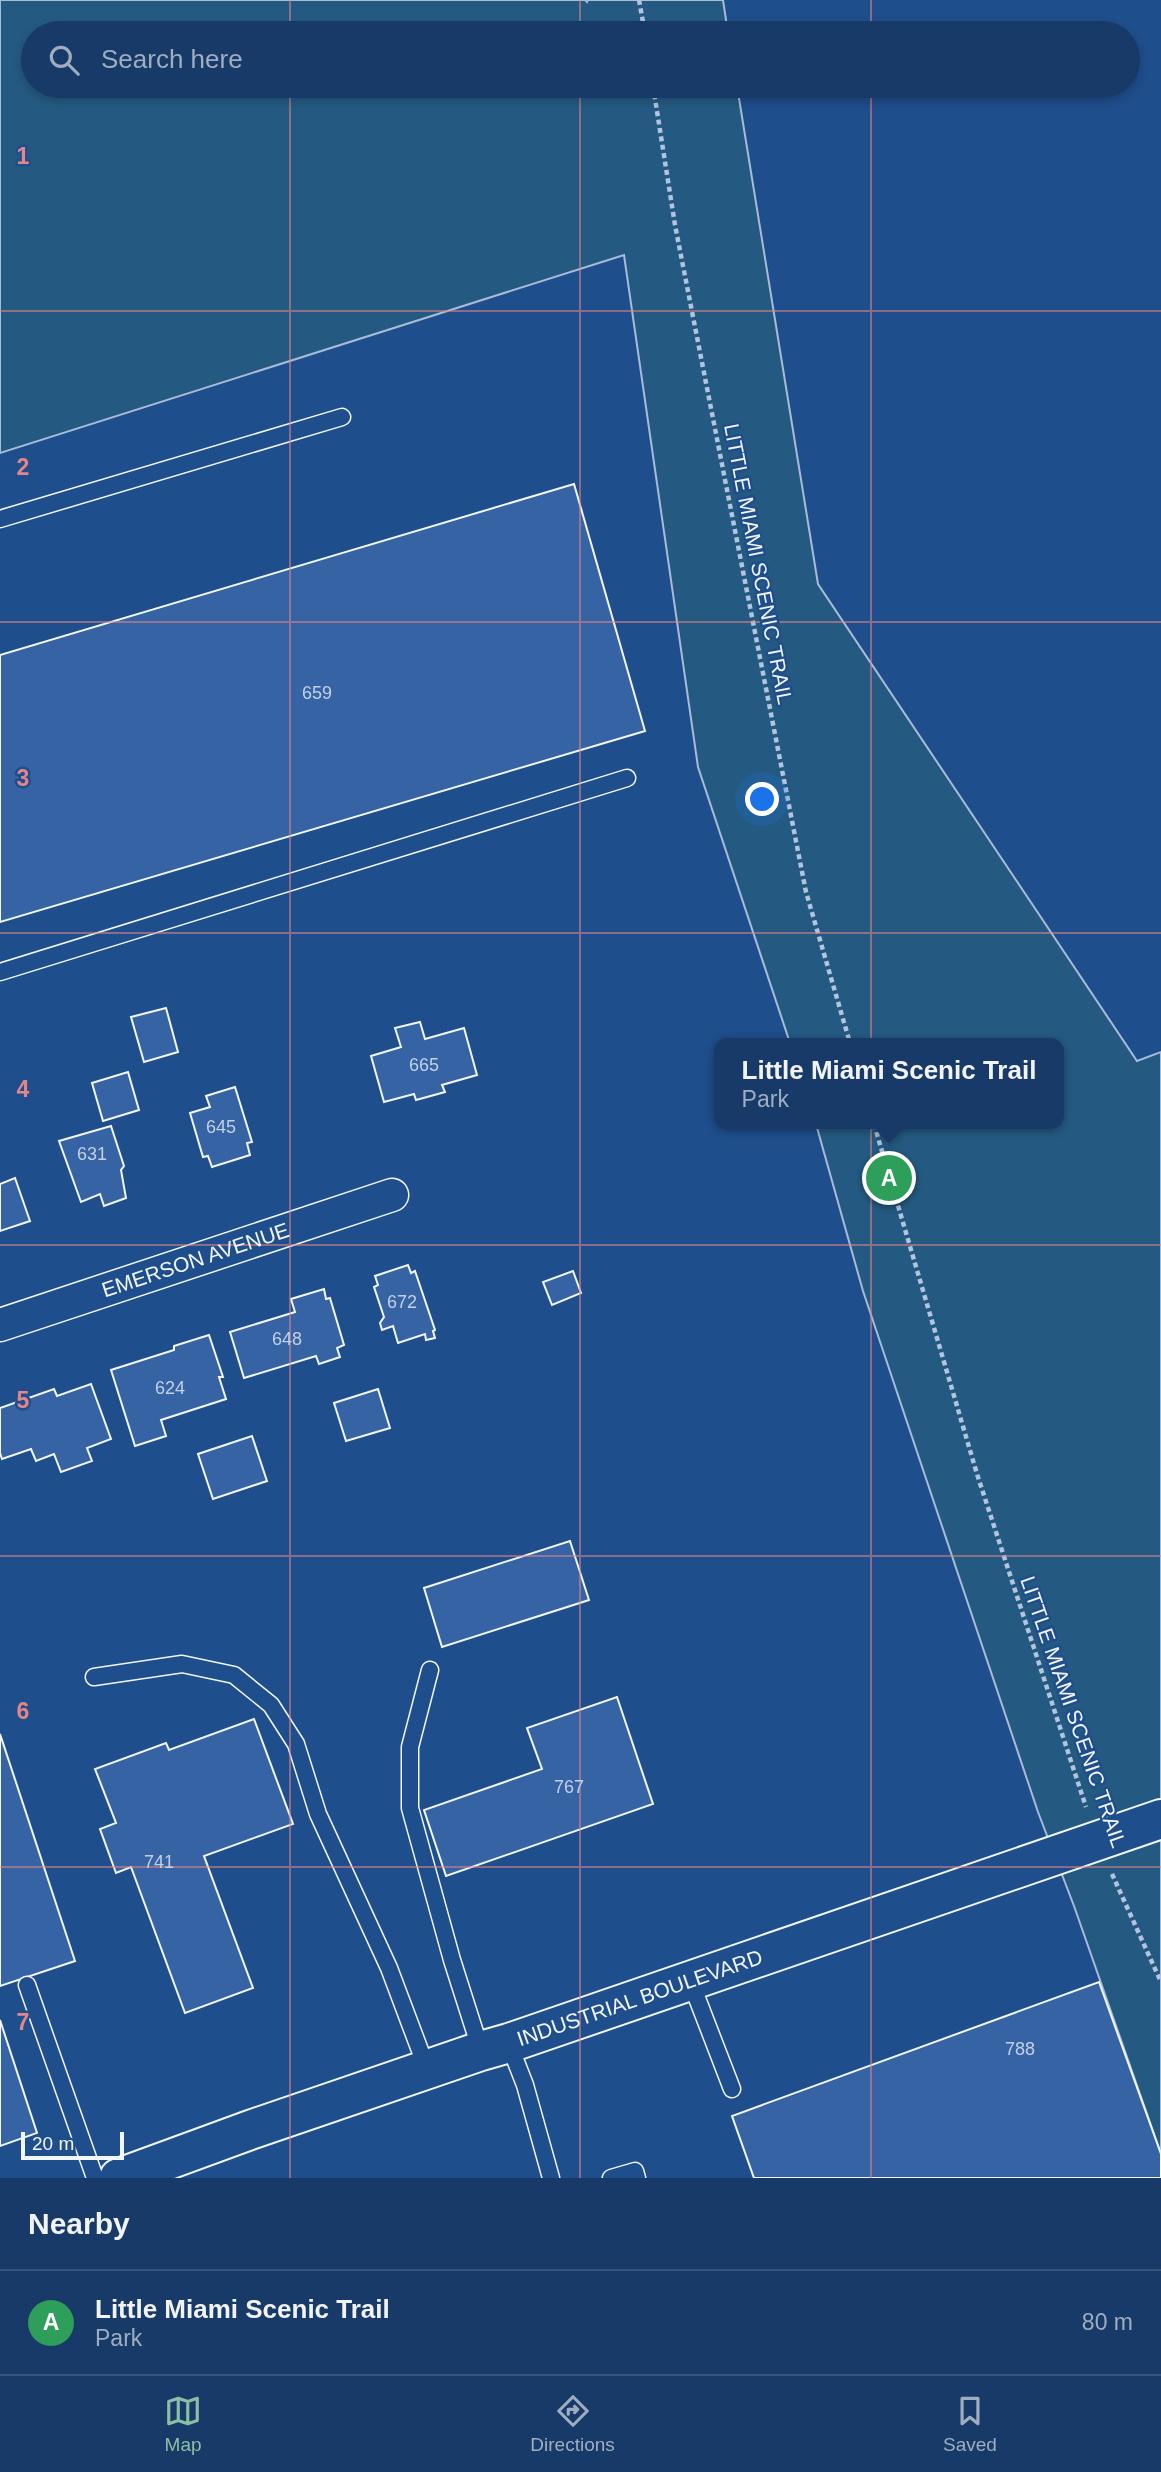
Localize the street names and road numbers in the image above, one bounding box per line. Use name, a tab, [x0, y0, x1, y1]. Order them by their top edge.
street label: LITTLE MIAMI SCENIC TRAIL	[720, 422, 797, 706]
street label: EMERSON AVENUE	[99, 1218, 292, 1301]
street label: LITTLE MIAMI SCENIC TRAIL	[1016, 1573, 1131, 1851]
street label: INDUSTRIAL BOULEVARD	[514, 1945, 765, 2050]

